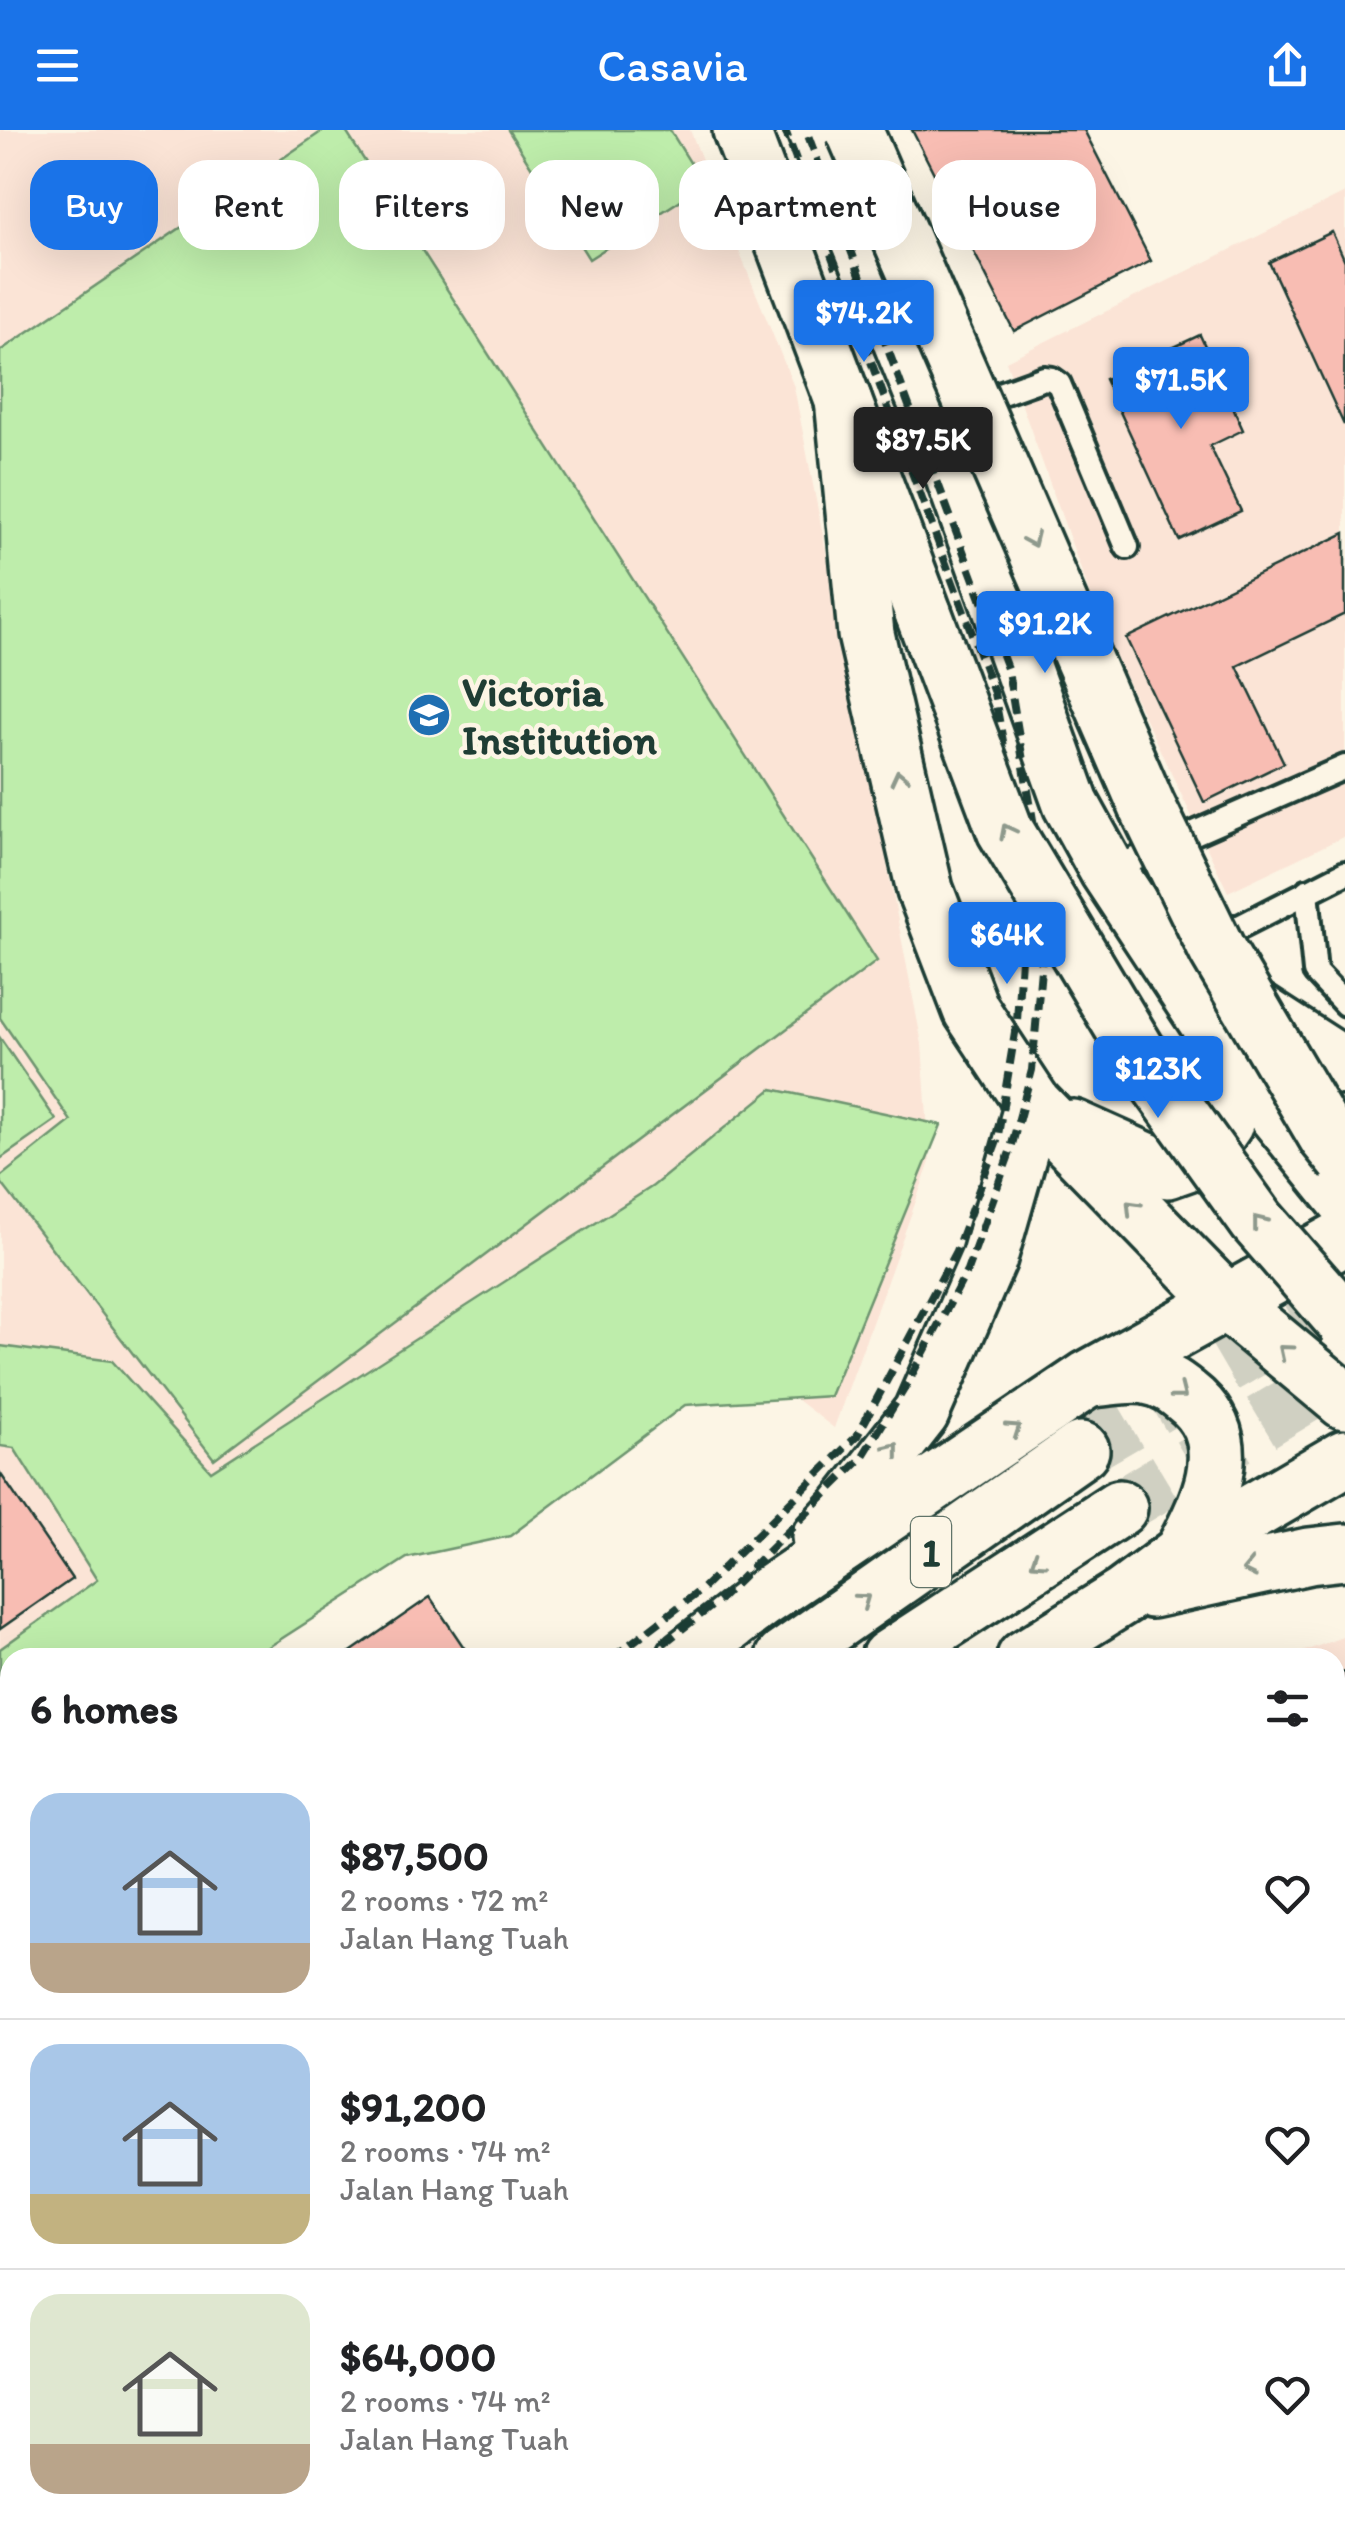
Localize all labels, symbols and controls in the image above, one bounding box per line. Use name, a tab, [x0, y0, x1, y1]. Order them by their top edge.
icon: menu	[30, 38, 85, 93]
text: Casavia	[597, 38, 748, 92]
icon: share	[1260, 38, 1315, 93]
chip: Buy	[30, 160, 158, 250]
chip: Rent	[178, 160, 319, 250]
chip: Filters	[339, 160, 505, 250]
chip: New	[525, 160, 659, 250]
chip: Apartment	[679, 160, 912, 250]
chip: House	[932, 160, 1096, 250]
pin: $74.2K	[783, 280, 945, 365]
text: $74.2K	[816, 293, 912, 331]
pin: $71.5K	[1100, 347, 1262, 432]
text: $71.5K	[1135, 360, 1227, 398]
pin: $87.5K	[842, 407, 1004, 492]
text: $87.5K	[876, 420, 970, 458]
one-way arrow	[1020, 530, 1040, 548]
pin: $91.2K	[964, 591, 1126, 676]
text: $91.2K	[999, 604, 1091, 642]
place label: Victoria Institution	[462, 666, 657, 765]
school or university icon: Victoria Institution	[406, 692, 452, 738]
one-way arrow	[890, 769, 911, 786]
one-way arrow	[1000, 824, 1019, 842]
pin: $64K	[948, 902, 1066, 987]
text: $64K	[971, 915, 1043, 953]
pin: $123K	[1088, 1036, 1228, 1121]
text: $123K	[1115, 1049, 1201, 1087]
one-way arrow	[1126, 1200, 1144, 1218]
one-way arrow	[1253, 1215, 1271, 1233]
one-way arrow	[1279, 1345, 1297, 1363]
one-way arrow	[1169, 1381, 1187, 1398]
one-way arrow	[1003, 1423, 1022, 1441]
one-way arrow	[881, 1442, 899, 1460]
road number: 1	[911, 1517, 951, 1587]
one-way arrow	[1030, 1548, 1048, 1567]
one-way arrow	[1241, 1557, 1258, 1578]
one-way arrow	[852, 1594, 871, 1613]
icon: filters	[1260, 1681, 1315, 1736]
text: 6 homes	[30, 1683, 178, 1734]
text: $87,500	[340, 1830, 489, 1881]
icon: home	[110, 1833, 230, 1953]
icon: heart	[1260, 1866, 1315, 1921]
text: 2 rooms · 72 m²	[340, 1881, 548, 1919]
text: Jalan Hang Tuah	[340, 1919, 569, 1957]
text: $91,200	[340, 2081, 487, 2132]
icon: home	[110, 2084, 230, 2204]
icon: heart	[1260, 2117, 1315, 2172]
text: 2 rooms · 74 m²	[340, 2132, 551, 2170]
text: Jalan Hang Tuah	[340, 2170, 569, 2208]
text: $64,000	[340, 2331, 496, 2382]
icon: home	[110, 2334, 230, 2454]
icon: heart	[1260, 2367, 1315, 2422]
text: 2 rooms · 74 m²	[340, 2382, 551, 2420]
text: Jalan Hang Tuah	[340, 2420, 569, 2458]

